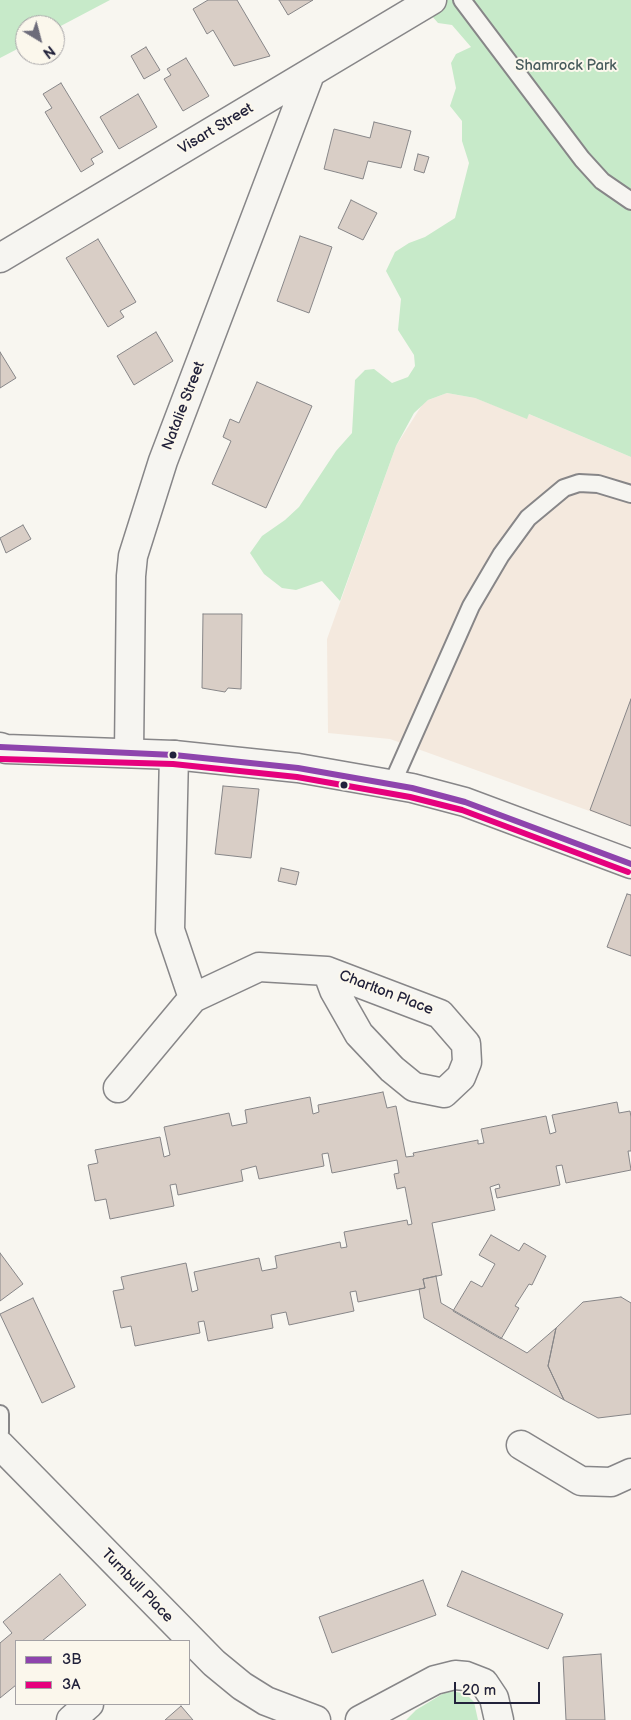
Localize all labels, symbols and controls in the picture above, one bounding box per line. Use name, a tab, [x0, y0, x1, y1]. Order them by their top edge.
north arrow	[15, 15, 65, 65]
text: N	[39, 42, 58, 62]
park label: Shamrock Park	[515, 57, 617, 75]
street label: Visart Street	[175, 100, 257, 158]
street label: Natalie Street	[159, 359, 209, 453]
unlabelled marker	[168, 750, 178, 760]
unlabelled marker	[339, 780, 349, 790]
street label: Charlton Place	[336, 967, 436, 1019]
street label: Turnbull Place	[97, 1545, 177, 1627]
legend	[15, 1640, 190, 1705]
text: 3B	[62, 1650, 82, 1669]
scale bar	[456, 1672, 542, 1704]
text: 3A	[62, 1675, 80, 1694]
text: 20 m	[462, 1681, 496, 1700]

